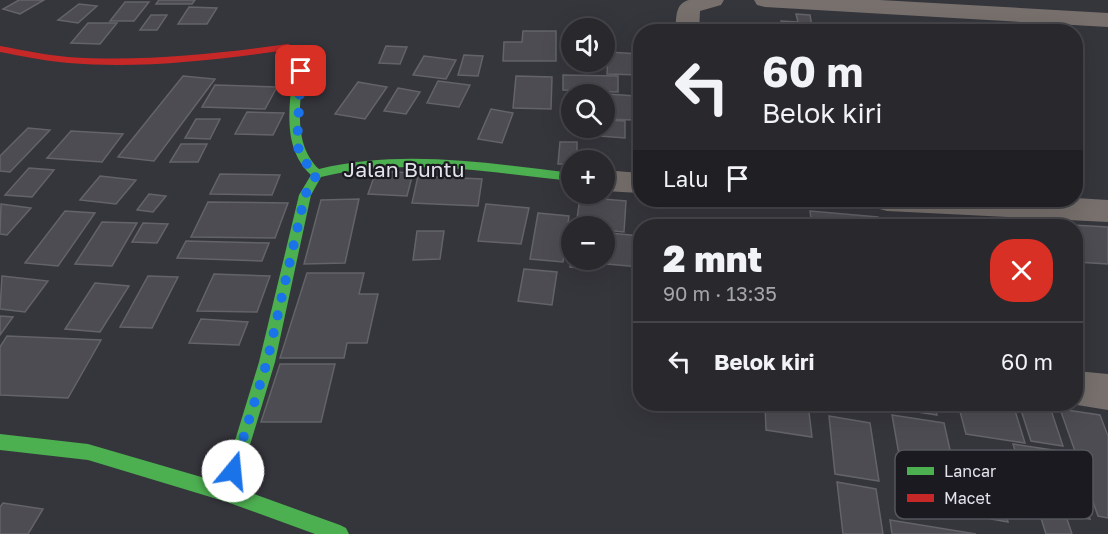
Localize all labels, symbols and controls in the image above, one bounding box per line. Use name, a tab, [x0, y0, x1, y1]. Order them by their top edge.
map controls	[561, 18, 615, 270]
button: sound	[561, 18, 615, 72]
pin	[275, 45, 326, 96]
text: 60 m	[762, 46, 863, 96]
icon: left	[663, 48, 741, 126]
icon: arrive	[284, 54, 317, 87]
button: search	[561, 84, 615, 138]
text: Belok kiri	[762, 97, 883, 129]
button: +	[561, 150, 615, 204]
street label: Jalan Buntu	[344, 156, 464, 182]
icon: arrive	[721, 162, 754, 195]
text: Lalu	[663, 165, 709, 192]
button: −	[561, 216, 615, 270]
text: 2 mnt	[663, 237, 762, 280]
button: close	[990, 239, 1053, 302]
text: 90 m · 13:35	[663, 281, 777, 305]
icon: left	[663, 345, 696, 378]
text: Belok kiri	[714, 348, 815, 375]
text: 60 m	[1001, 348, 1053, 375]
position arrow	[201, 439, 265, 503]
legend	[895, 450, 1093, 519]
text: Lancar	[944, 461, 996, 481]
text: Macet	[944, 488, 991, 508]

